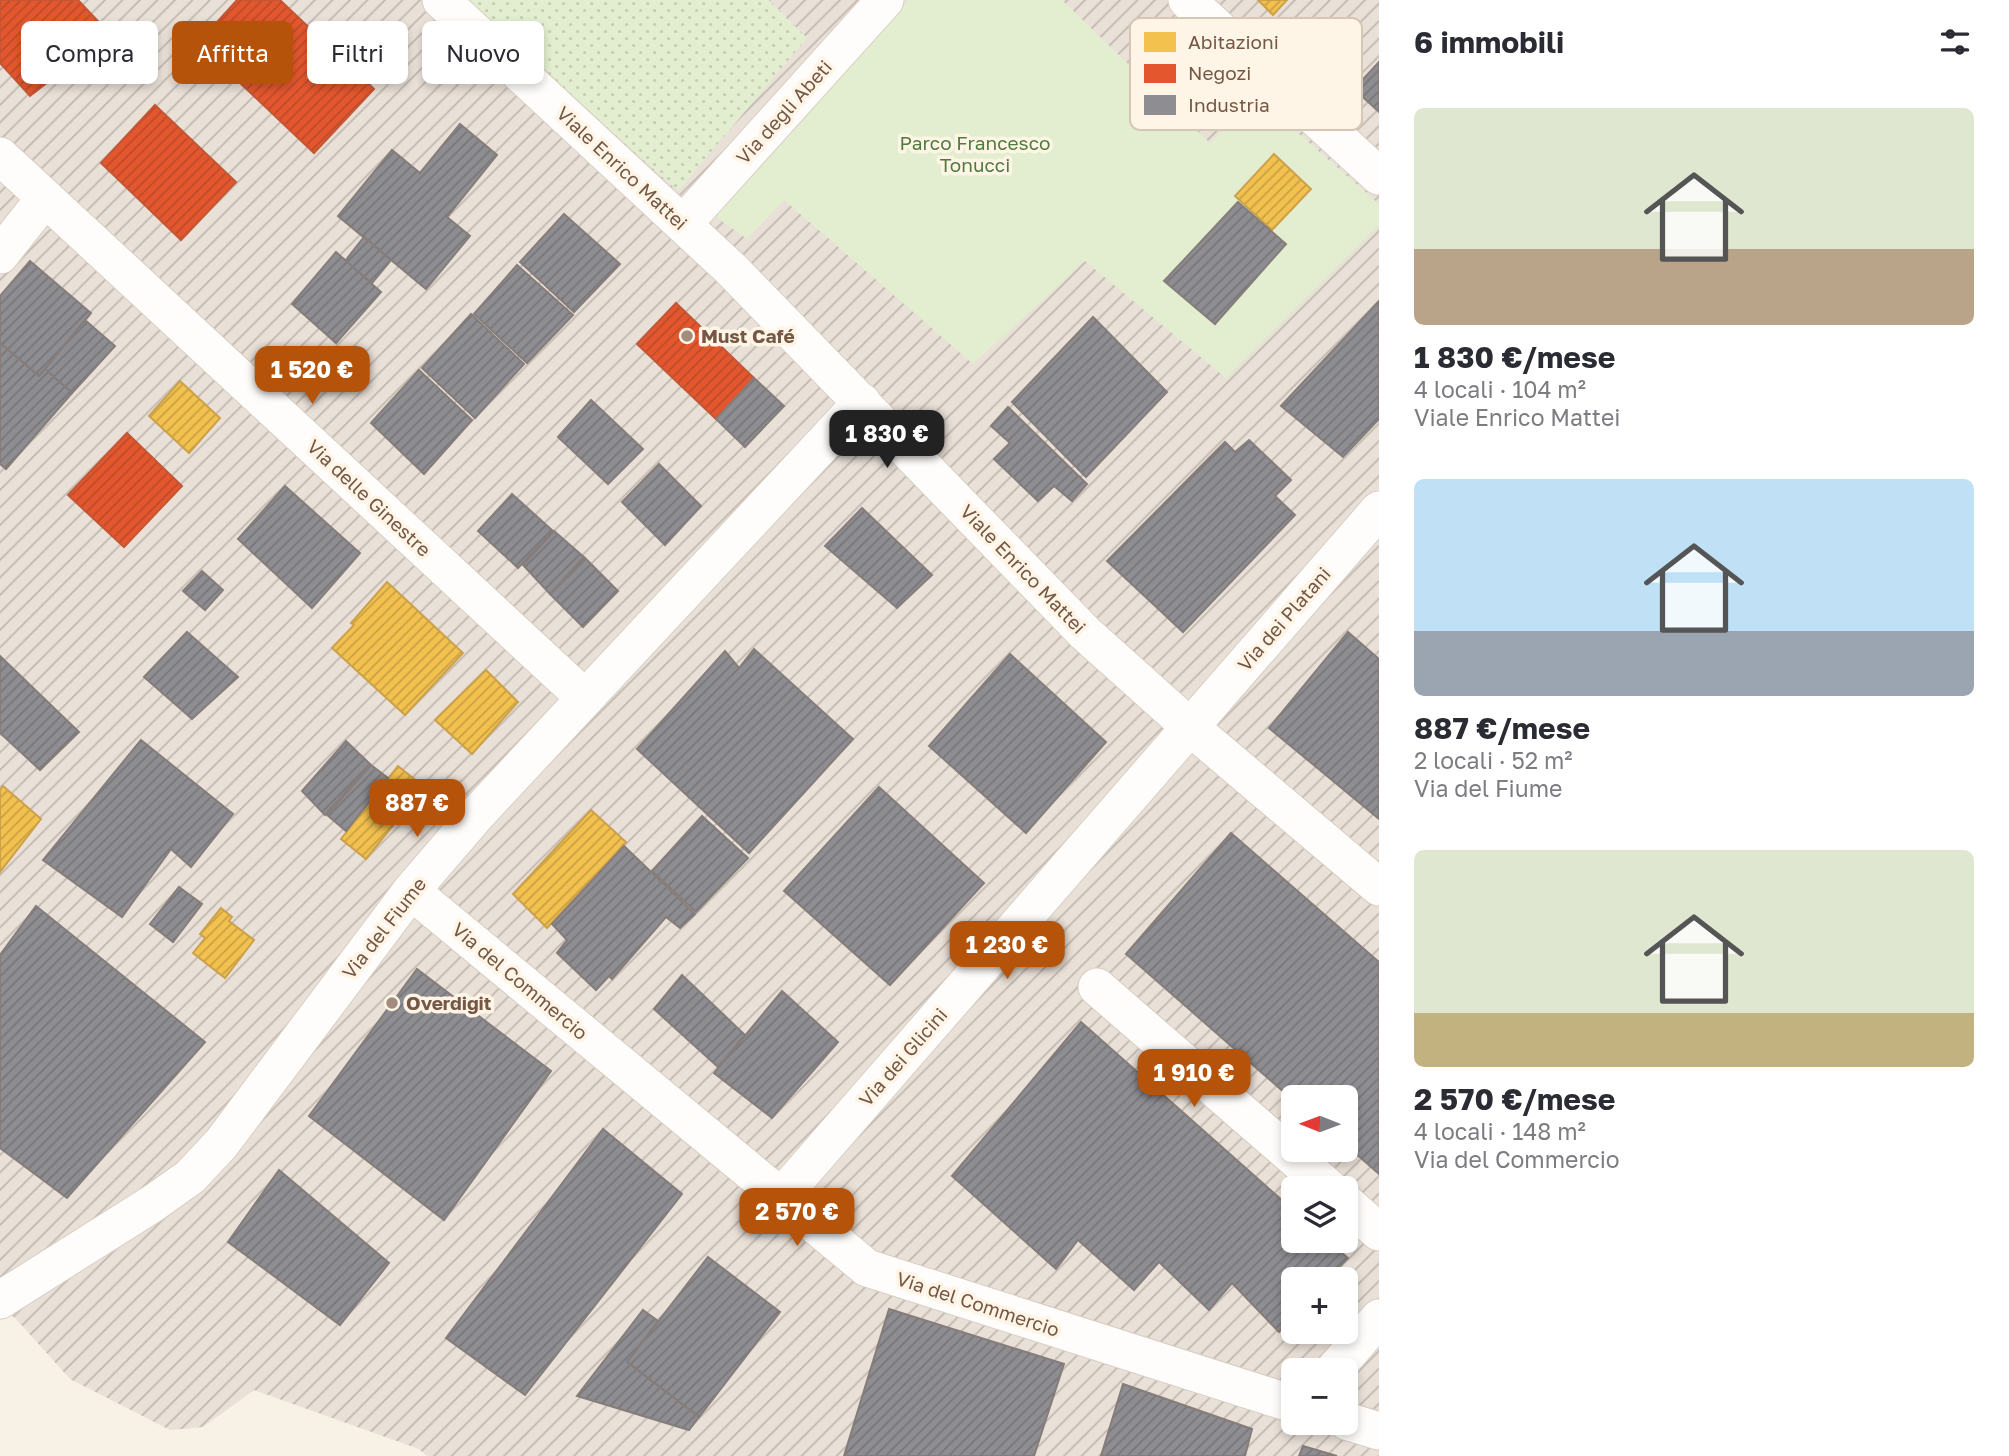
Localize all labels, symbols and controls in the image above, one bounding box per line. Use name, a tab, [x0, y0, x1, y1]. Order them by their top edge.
legend	[1130, 18, 1362, 130]
chip: Compra	[21, 21, 158, 84]
chip: Affitta	[172, 21, 293, 84]
chip: Filtri	[307, 21, 408, 84]
chip: Nuovo	[422, 21, 544, 84]
icon: filters	[1936, 23, 1974, 61]
text: 6 immobili	[1414, 24, 1564, 60]
text: Abitazioni	[1188, 30, 1279, 53]
street label: Via degli Abeti	[731, 55, 836, 168]
text: Negozi	[1188, 61, 1251, 84]
text: Industria	[1188, 93, 1270, 116]
street label: Viale Enrico Mattei	[552, 101, 693, 234]
park label: Parco Francesco Tonucci	[900, 131, 1050, 176]
icon: home	[1631, 154, 1757, 280]
place label: Must Café	[701, 324, 795, 347]
marker: Must Café	[679, 328, 695, 344]
text: 1 830 €/mese	[1414, 339, 1615, 375]
pin: 1 520 €	[247, 346, 377, 406]
text: 1 520 €	[271, 355, 353, 383]
text: 4 locali · 104 m²	[1414, 375, 1586, 403]
text: Viale Enrico Mattei	[1414, 403, 1620, 431]
pin: 1 830 €	[822, 410, 952, 470]
text: 1 830 €	[845, 419, 929, 447]
street label: Via delle Ginestre	[303, 434, 436, 561]
street label: Viale Enrico Mattei	[956, 499, 1091, 638]
icon: home	[1631, 525, 1757, 651]
street label: Via dei Platani	[1232, 562, 1335, 675]
text: 887 €/mese	[1414, 710, 1590, 746]
text: 2 locali · 52 m²	[1414, 746, 1573, 774]
text: Via del Fiume	[1414, 774, 1562, 802]
pin: 887 €	[368, 780, 466, 839]
text: 887 €	[385, 788, 449, 816]
street label: Via del Fiume	[337, 872, 430, 983]
icon: home	[1631, 896, 1757, 1022]
street label: Via del Commercio	[448, 917, 593, 1044]
pin: 1 230 €	[942, 922, 1072, 981]
text: 1 230 €	[966, 930, 1048, 958]
place label: Overdigit	[406, 991, 492, 1014]
marker: Overdigit	[384, 995, 400, 1011]
street label: Via dei Glicini	[854, 1003, 952, 1111]
pin: 1 910 €	[1129, 1050, 1259, 1109]
text: 1 910 €	[1154, 1058, 1234, 1086]
text: 2 570 €/mese	[1414, 1081, 1615, 1117]
north arrow	[1281, 1085, 1358, 1162]
map controls	[1281, 1085, 1358, 1435]
text: 4 locali · 148 m²	[1414, 1117, 1586, 1145]
text: Via del Commercio	[1414, 1145, 1620, 1173]
button: layers	[1281, 1176, 1358, 1253]
pin: 2 570 €	[732, 1188, 862, 1248]
text: 2 570 €	[755, 1197, 839, 1225]
street label: Via del Commercio	[894, 1266, 1062, 1341]
button: +	[1281, 1267, 1358, 1344]
button: −	[1281, 1358, 1358, 1435]

